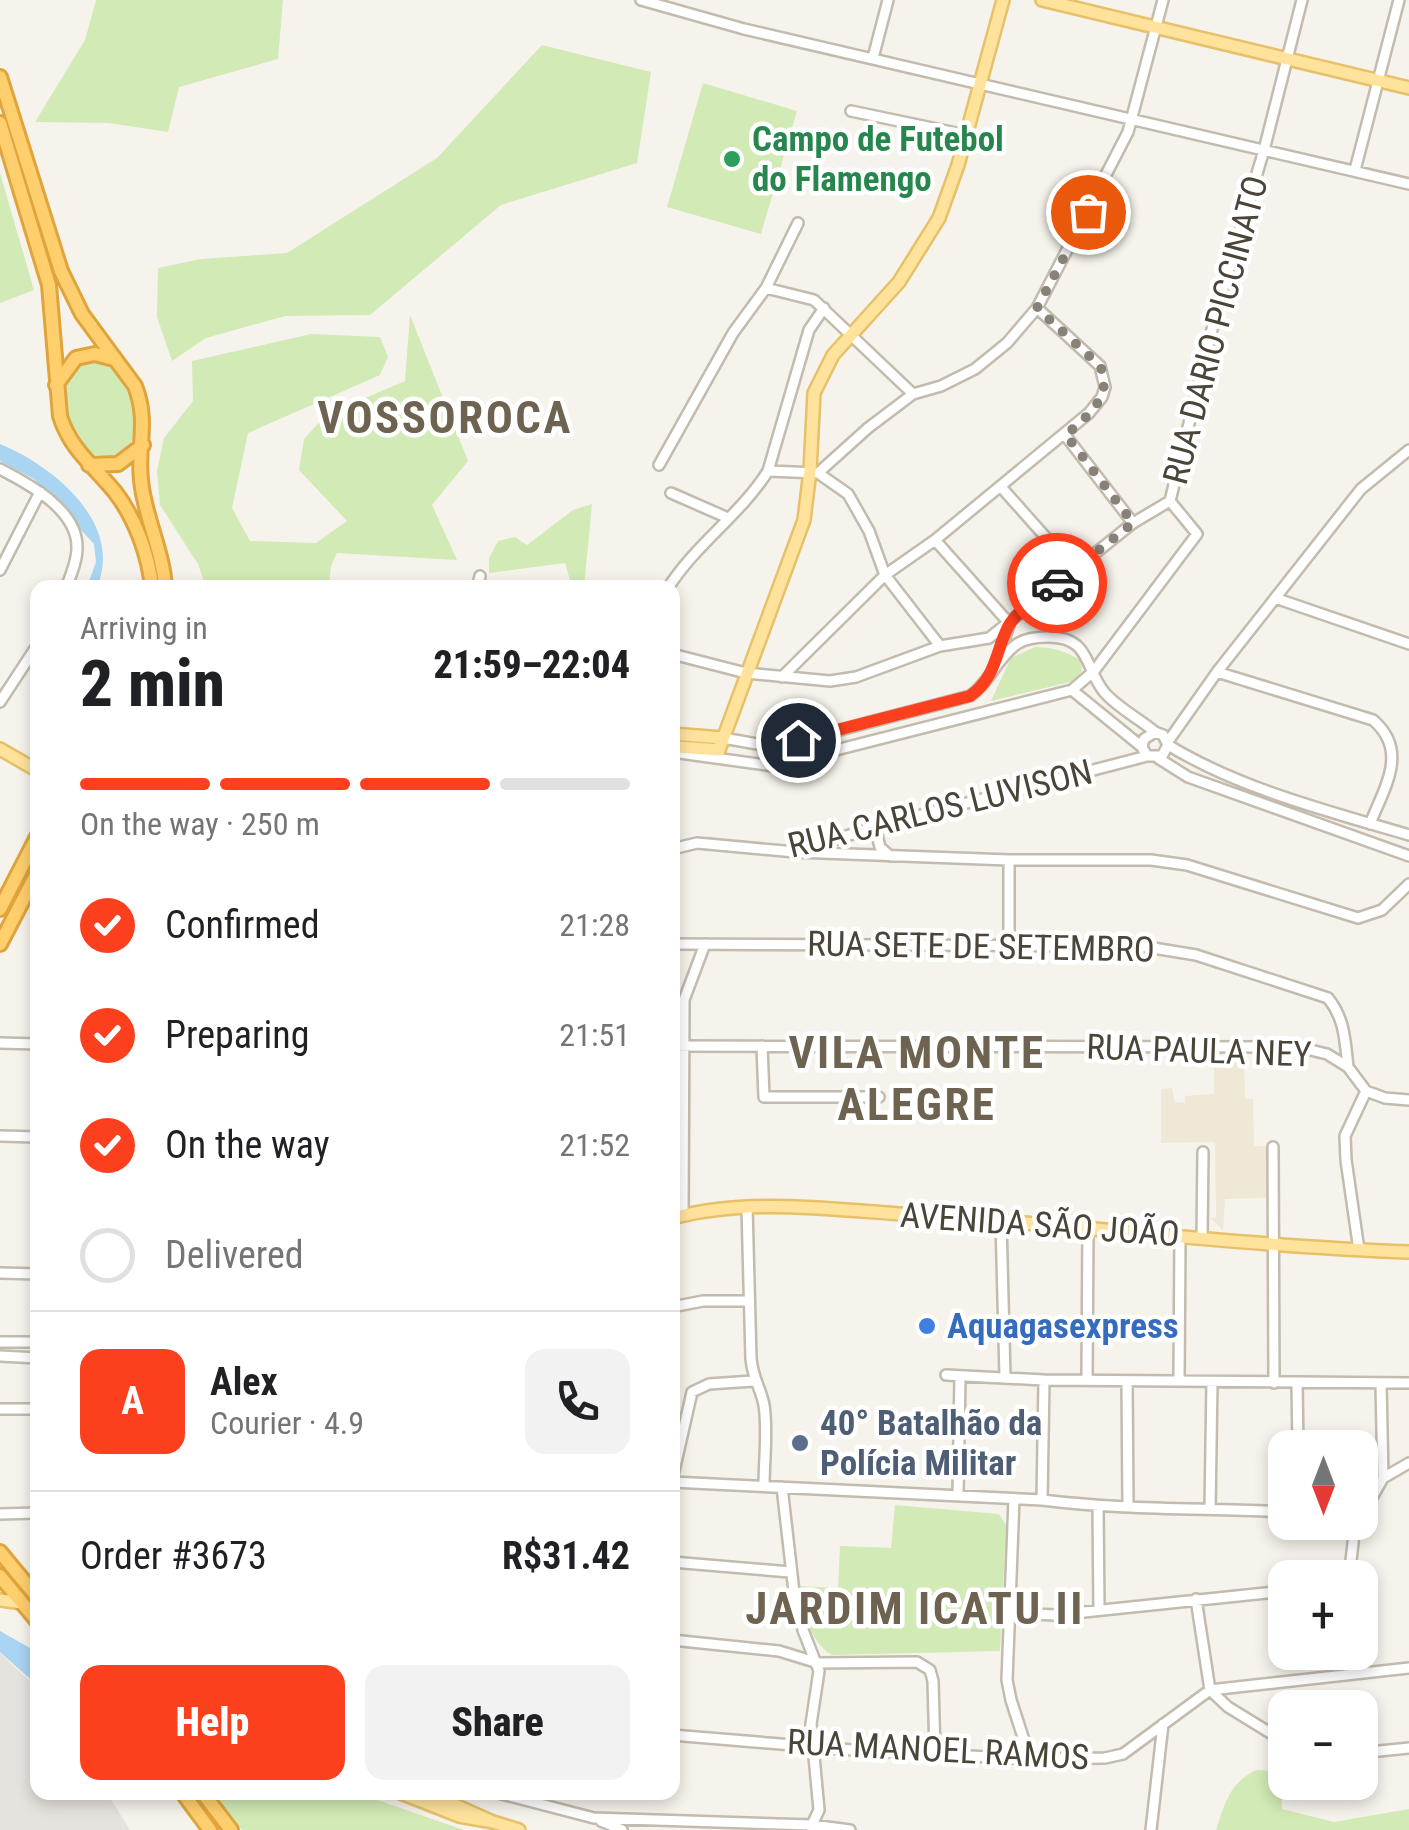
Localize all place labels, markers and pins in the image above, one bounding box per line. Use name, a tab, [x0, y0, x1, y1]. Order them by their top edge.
place label: Campo de Futebol do Flamengo	[752, 119, 1004, 200]
marker: Campo de Futebol do Flamengo	[721, 148, 743, 170]
pin	[1046, 170, 1131, 255]
pin	[756, 698, 841, 783]
place label: Aquagasexpress	[947, 1306, 1179, 1347]
marker: Aquagasexpress	[916, 1315, 938, 1337]
place label: 40° Batalhão da Polícia Militar	[820, 1403, 1042, 1484]
marker: 40° Batalhão da Polícia Militar	[789, 1432, 811, 1454]

